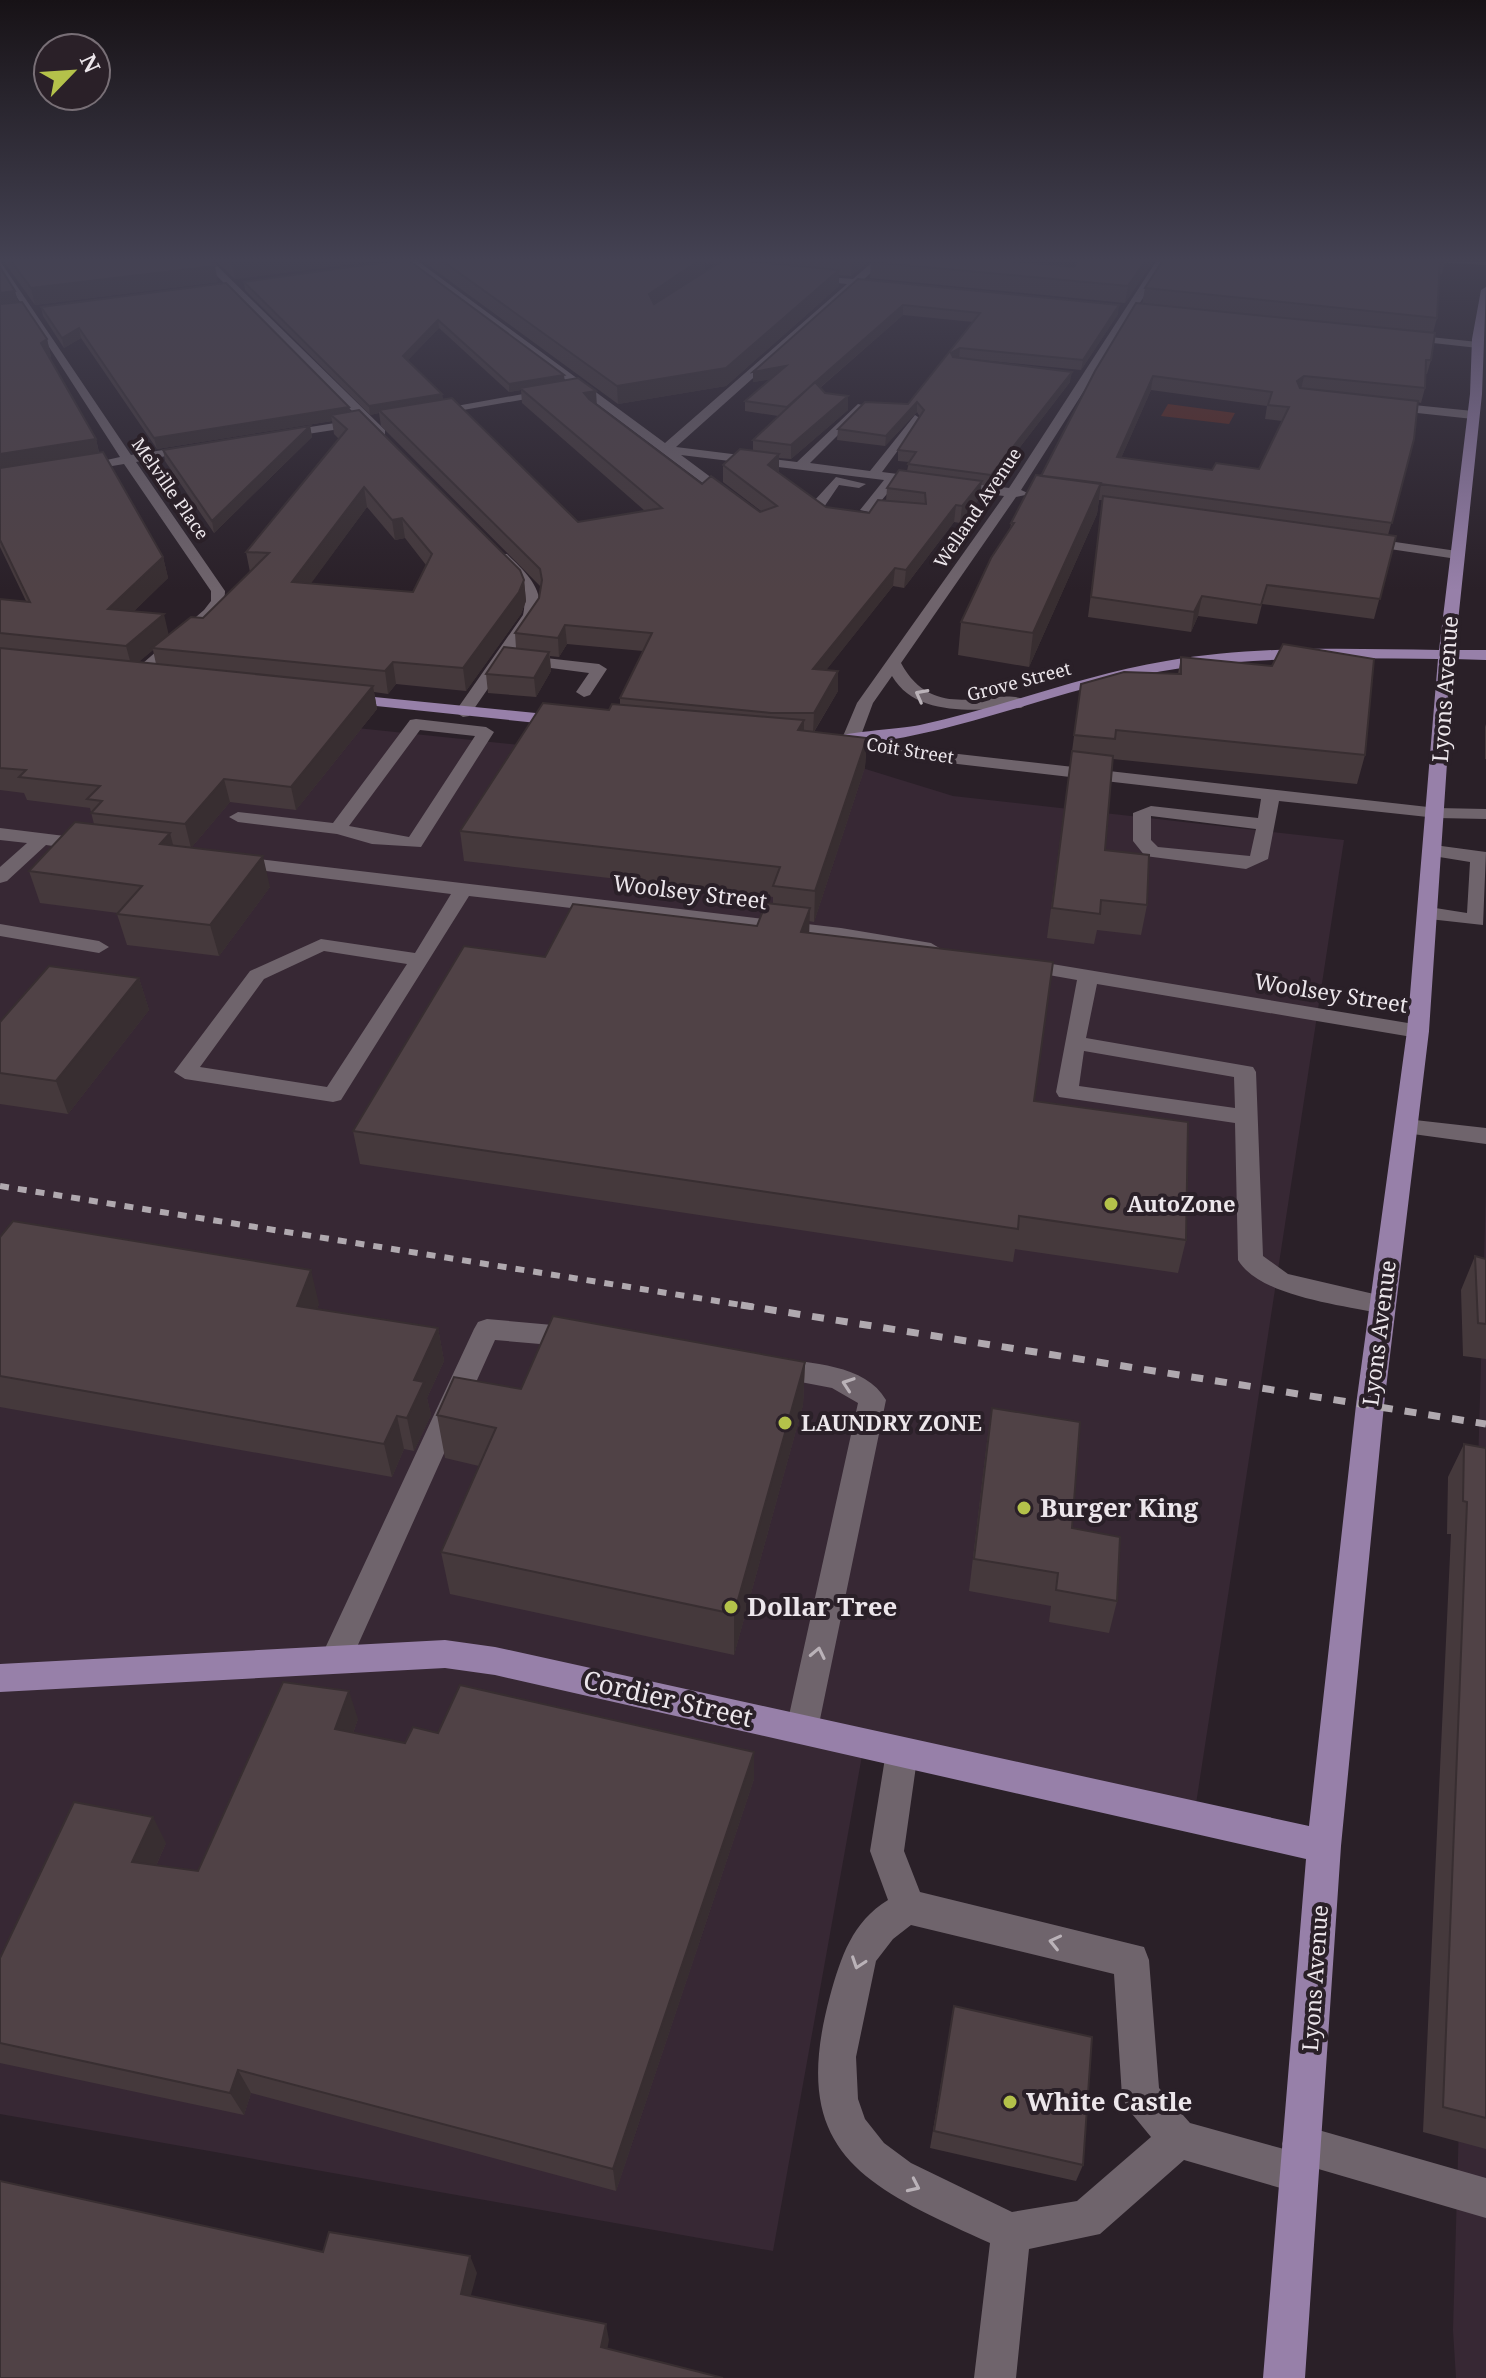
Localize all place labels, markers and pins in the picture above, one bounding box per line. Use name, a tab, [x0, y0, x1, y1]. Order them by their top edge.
place label: AutoZone	[1127, 1188, 1236, 1218]
marker: AutoZone	[1102, 1195, 1120, 1213]
place label: LAUNDRY ZONE	[801, 1407, 982, 1437]
marker: LAUNDRY ZONE	[776, 1414, 794, 1432]
place label: Burger King	[1040, 1489, 1199, 1525]
marker: Burger King	[1015, 1499, 1033, 1517]
place label: Dollar Tree	[747, 1588, 898, 1624]
marker: Dollar Tree	[722, 1598, 740, 1616]
place label: White Castle	[1026, 2083, 1192, 2119]
marker: White Castle	[1001, 2093, 1019, 2111]

